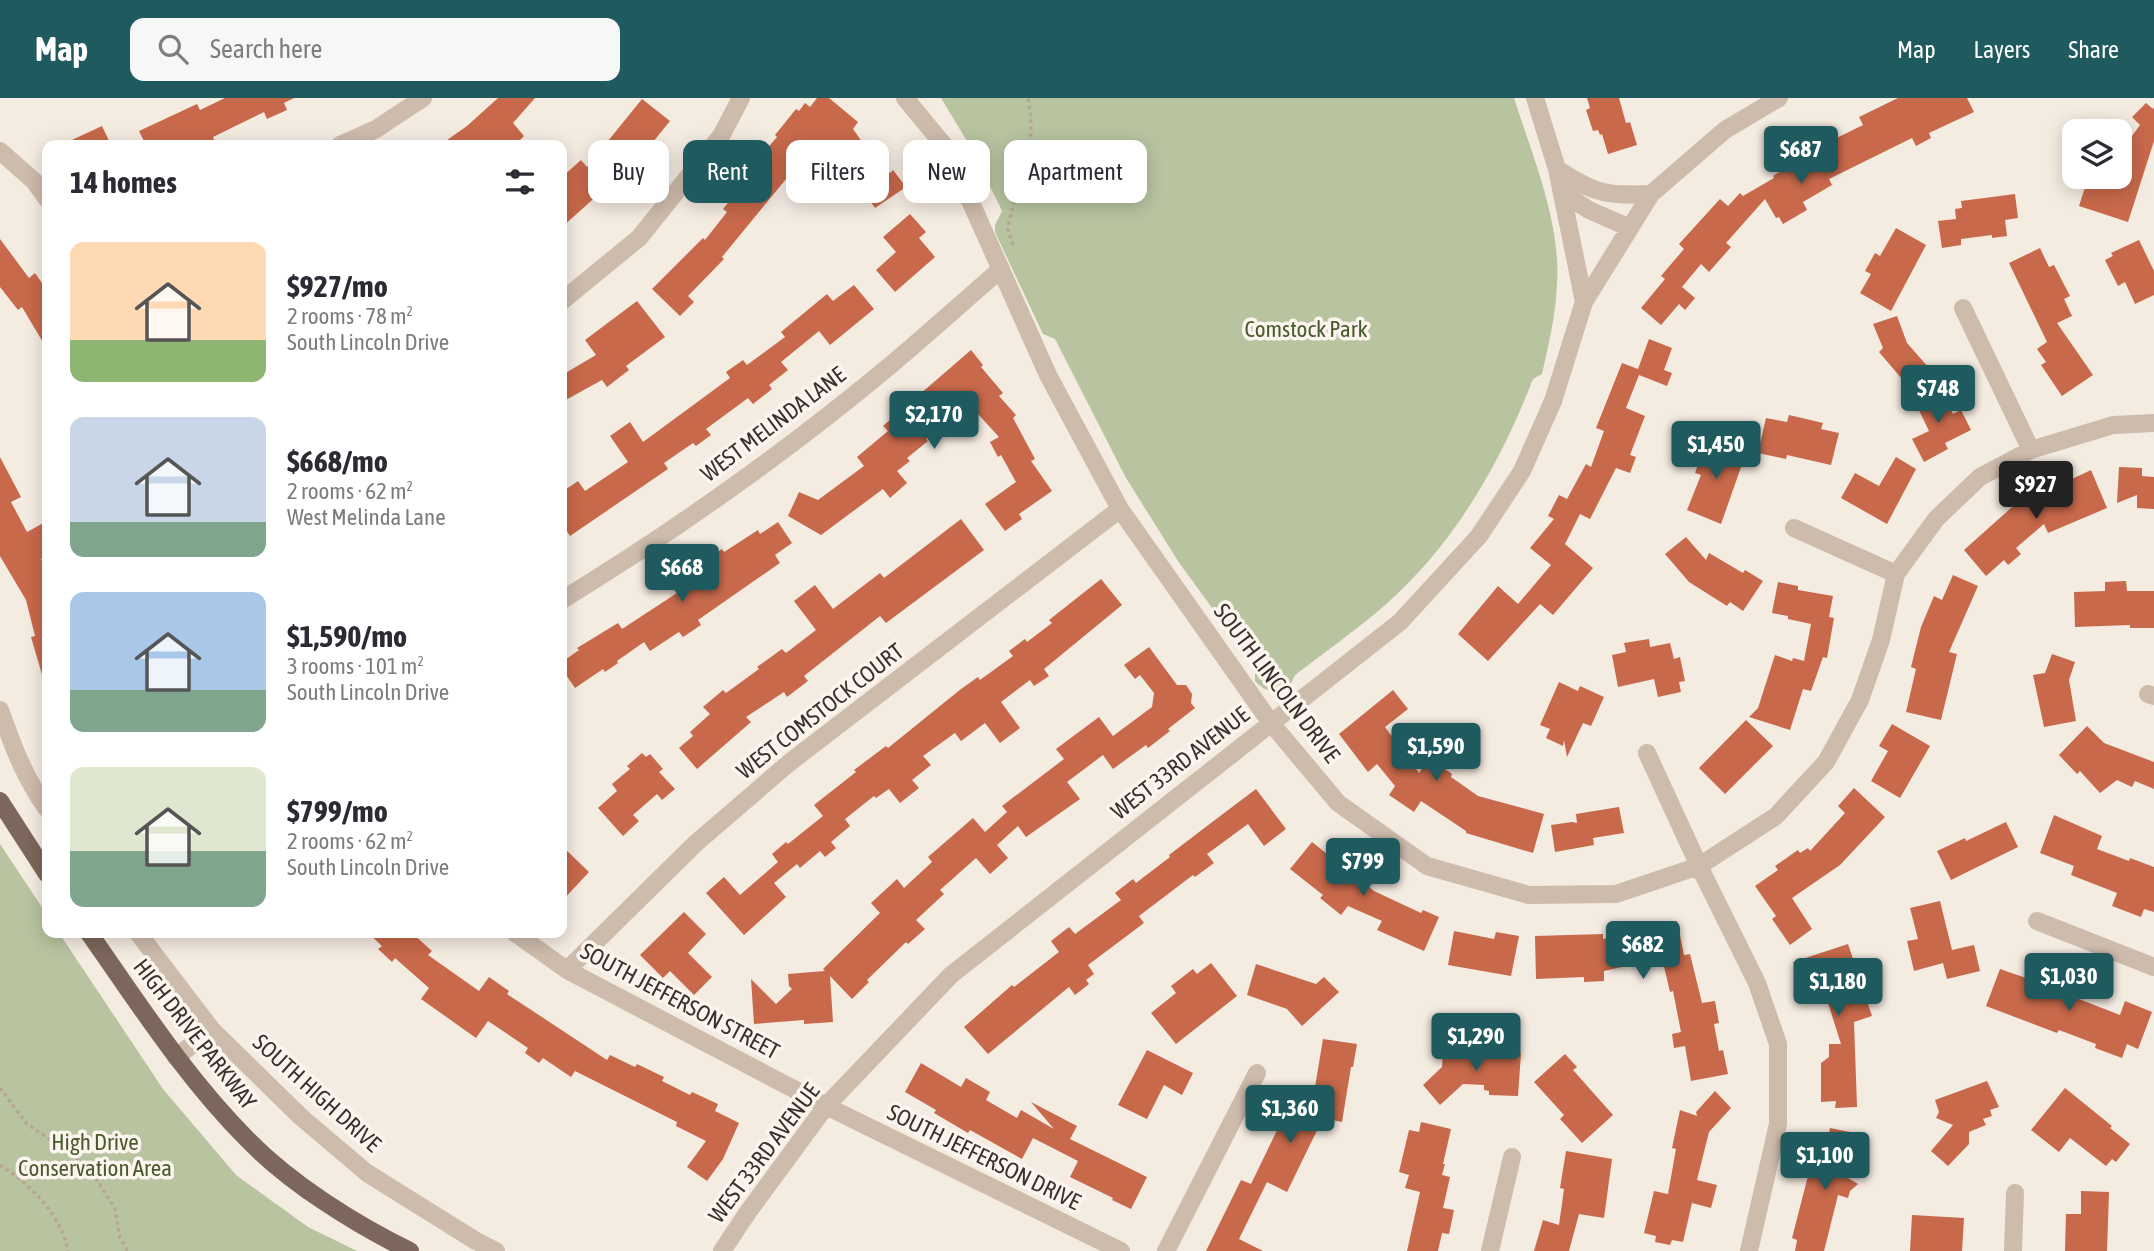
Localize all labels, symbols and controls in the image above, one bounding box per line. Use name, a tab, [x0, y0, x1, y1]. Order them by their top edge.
search box	[130, 18, 620, 81]
text: Map	[35, 30, 88, 68]
icon: search	[154, 30, 192, 68]
text: Search here	[210, 34, 322, 64]
text: Map	[1897, 36, 1936, 63]
text: Layers	[1974, 36, 2030, 63]
text: Share	[2068, 36, 2119, 63]
map controls	[2062, 119, 2132, 189]
button: layers	[2062, 119, 2132, 189]
pin: $687	[1760, 126, 1842, 186]
text: $687	[1780, 136, 1822, 162]
chip: Buy	[588, 140, 669, 203]
chip: Rent	[683, 140, 772, 203]
chip: Filters	[786, 140, 889, 203]
chip: New	[903, 140, 990, 203]
chip: Apartment	[1004, 140, 1147, 203]
icon: filters	[501, 163, 539, 201]
text: 14 homes	[70, 165, 177, 199]
text: $927/mo	[287, 269, 388, 303]
icon: home	[126, 270, 210, 354]
text: 2 rooms · 78 m²	[287, 303, 413, 329]
park label: Comstock Park	[1244, 316, 1368, 342]
text: South Lincoln Drive	[287, 329, 449, 355]
street label: WEST MELINDA LANE	[696, 361, 850, 487]
pin: $748	[1897, 366, 1979, 425]
text: $748	[1917, 375, 1959, 401]
pin: $2,170	[877, 392, 991, 451]
text: $2,170	[906, 401, 963, 427]
pin: $1,450	[1659, 422, 1773, 481]
text: $1,450	[1688, 431, 1745, 457]
text: $668/mo	[287, 444, 388, 478]
icon: home	[126, 445, 210, 529]
pin: $927	[1995, 462, 2077, 521]
text: $927	[2015, 471, 2057, 497]
text: 2 rooms · 62 m²	[287, 478, 413, 504]
text: West Melinda Lane	[287, 504, 446, 530]
pin: $668	[641, 545, 723, 604]
text: $668	[661, 554, 703, 580]
street label: SOUTH LINCOLN DRIVE	[1209, 599, 1345, 768]
text: $1,590/mo	[287, 619, 407, 653]
icon: home	[126, 620, 210, 704]
street label: WEST COMSTOCK COURT	[732, 638, 908, 784]
text: 3 rooms · 101 m²	[287, 653, 424, 679]
text: South Lincoln Drive	[287, 679, 449, 705]
street label: WEST 33RD AVENUE	[1106, 701, 1254, 825]
pin: $1,590	[1379, 724, 1493, 783]
text: $1,590	[1408, 733, 1465, 759]
text: $799/mo	[287, 794, 388, 828]
icon: home	[126, 795, 210, 879]
text: 2 rooms · 62 m²	[287, 828, 413, 854]
pin: $799	[1322, 838, 1404, 898]
text: $799	[1342, 848, 1384, 874]
text: South Lincoln Drive	[287, 854, 449, 880]
pin: $682	[1602, 922, 1684, 981]
text: $682	[1622, 931, 1664, 957]
street label: SOUTH JEFFERSON STREET	[576, 938, 784, 1064]
street label: HIGH DRIVE PARKWAY	[128, 954, 262, 1115]
pin: $1,030	[2012, 954, 2126, 1013]
pin: $1,180	[1781, 958, 1895, 1018]
text: $1,030	[2041, 963, 2098, 989]
text: $1,180	[1810, 968, 1867, 994]
pin: $1,290	[1419, 1014, 1533, 1073]
text: $1,290	[1448, 1023, 1505, 1049]
street label: SOUTH HIGH DRIVE	[248, 1029, 386, 1157]
street label: WEST 33RD AVENUE	[703, 1078, 825, 1228]
pin: $1,360	[1233, 1086, 1347, 1145]
text: $1,360	[1262, 1095, 1319, 1121]
street label: SOUTH JEFFERSON DRIVE	[883, 1099, 1085, 1215]
park label: High Drive Conservation Area	[18, 1129, 172, 1181]
pin: $1,100	[1768, 1132, 1882, 1192]
text: $1,100	[1797, 1142, 1854, 1168]

